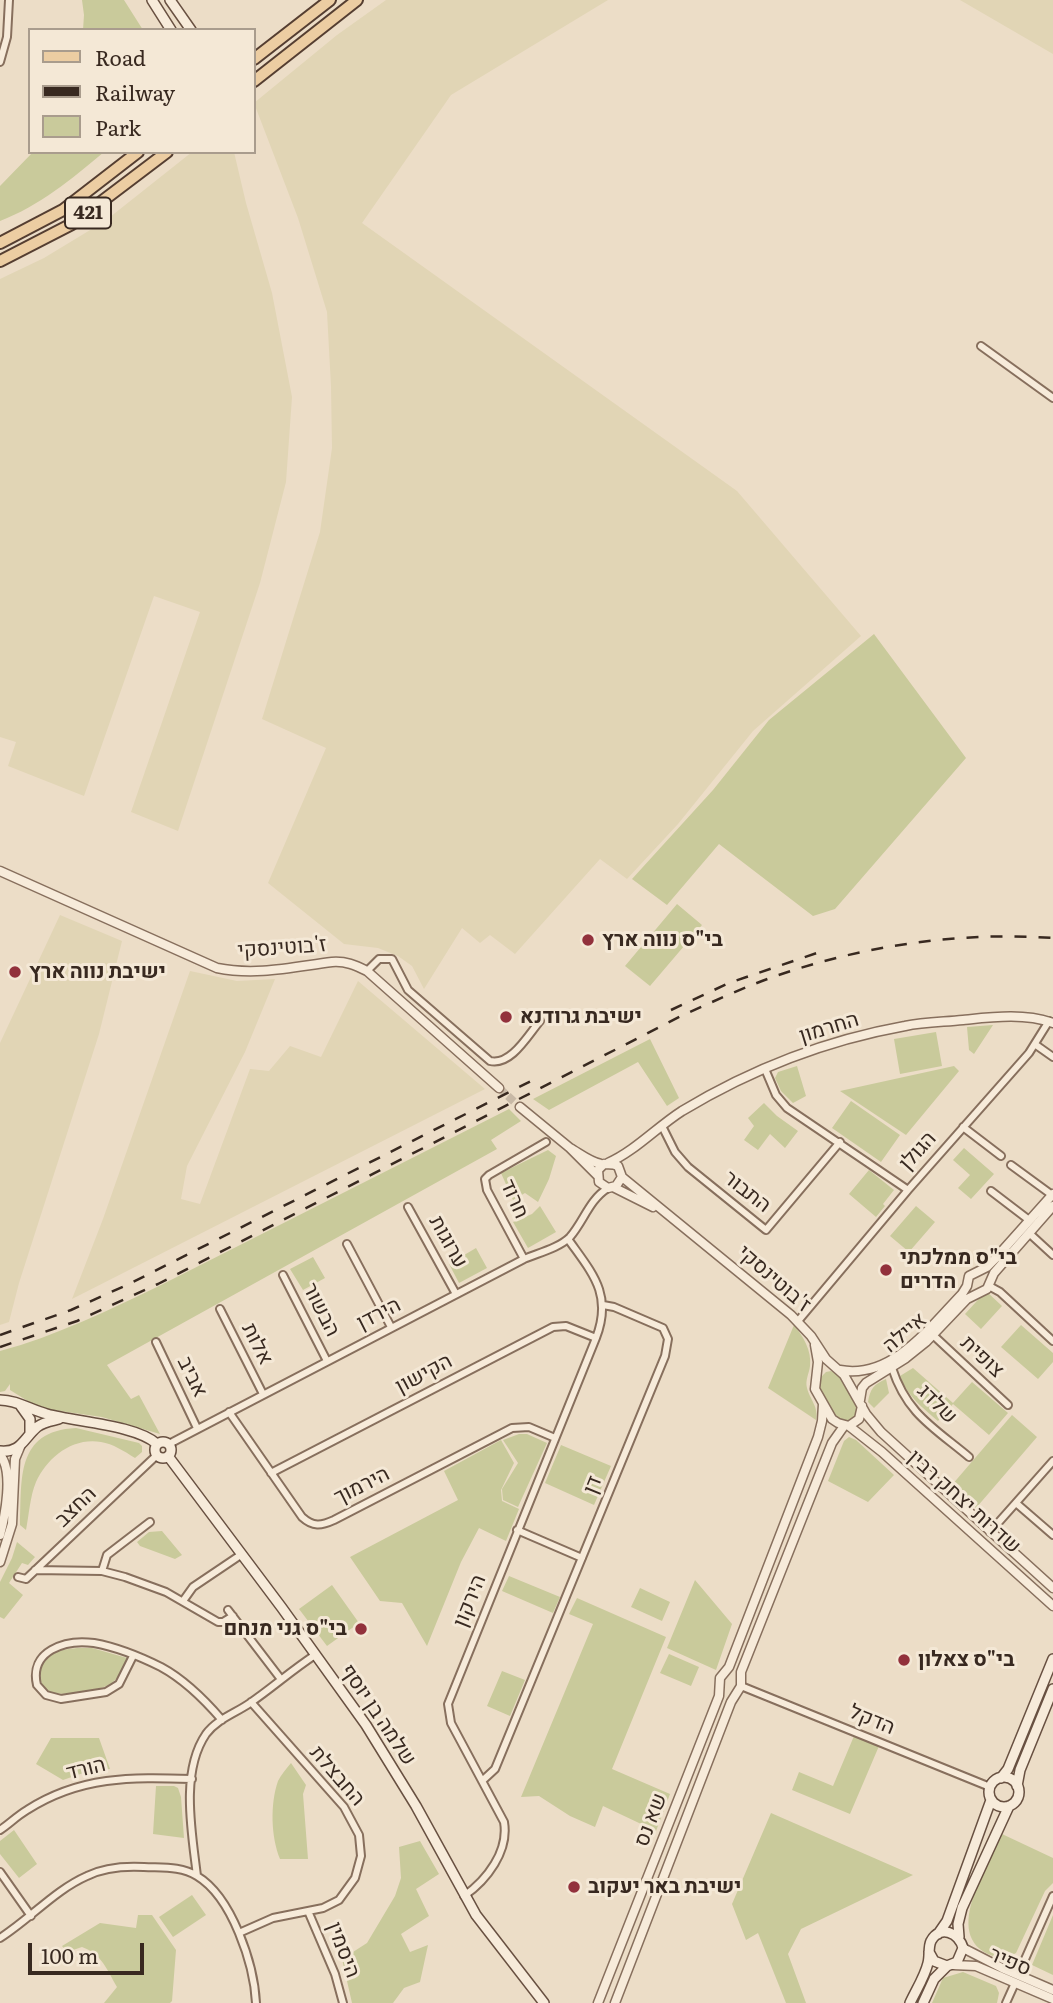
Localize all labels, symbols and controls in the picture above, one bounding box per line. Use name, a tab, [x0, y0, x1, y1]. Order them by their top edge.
legend	[28, 28, 256, 154]
text: Road	[95, 41, 146, 72]
text: Railway	[95, 76, 175, 107]
text: Park	[95, 111, 141, 142]
road number: 421	[65, 197, 111, 228]
place label: בי"ס נווה ארץ	[602, 927, 723, 953]
street label: ז'בוטינסקי	[237, 932, 327, 964]
marker: בי"ס נווה ארץ	[580, 932, 596, 948]
place label: ישיבת נווה ארץ	[29, 959, 166, 985]
marker: ישיבת נווה ארץ	[7, 964, 23, 980]
place label: ישיבת גרודנא	[520, 1004, 642, 1030]
street label: החרמון	[796, 1007, 862, 1049]
marker: ישיבת גרודנא	[498, 1009, 514, 1025]
street label: הגולן	[894, 1126, 942, 1176]
street label: התבור	[718, 1166, 776, 1218]
street label: חרוד	[494, 1176, 534, 1222]
street label: ערוגות	[423, 1211, 473, 1273]
street label: ז'בוטינסקי	[732, 1240, 816, 1318]
place label: בי"ס ממלכתי הדרים	[900, 1245, 1017, 1295]
marker: בי"ס ממלכתי הדרים	[878, 1262, 894, 1278]
street label: הבשור	[297, 1279, 345, 1341]
street label: הירדן	[353, 1292, 405, 1336]
street label: איילה	[878, 1308, 932, 1358]
street label: אלות	[236, 1319, 278, 1369]
street label: צופית	[955, 1331, 1009, 1383]
street label: הקישון	[391, 1349, 457, 1399]
street label: אביב	[171, 1353, 213, 1401]
street label: שלדג	[912, 1379, 962, 1429]
street label: שדרות יצחק רבין	[902, 1445, 1026, 1559]
street label: הירמוך	[330, 1461, 394, 1511]
street label: דן	[578, 1472, 608, 1498]
street label: החצב	[50, 1481, 102, 1533]
street label: הירקון	[448, 1571, 492, 1631]
place label: בי"ס גני מנחם	[223, 1616, 347, 1642]
marker: בי"ס גני מנחם	[353, 1621, 369, 1637]
place label: בי"ס צאלון	[918, 1647, 1015, 1673]
marker: בי"ס צאלון	[896, 1652, 912, 1668]
street label: שלמה בן יוסף	[335, 1659, 421, 1771]
street label: הדקל	[845, 1699, 899, 1741]
street label: החבצלת	[304, 1741, 370, 1811]
street label: הורד	[64, 1752, 108, 1786]
street label: שא נס	[629, 1790, 673, 1850]
place label: ישיבת באר יעקוב	[588, 1874, 741, 1900]
marker: ישיבת באר יעקוב	[566, 1879, 582, 1895]
street label: היסמין	[321, 1919, 365, 1981]
scale bar	[32, 1930, 147, 1974]
text: 100 m	[41, 1939, 98, 1970]
street label: ספיר	[985, 1942, 1035, 1982]

